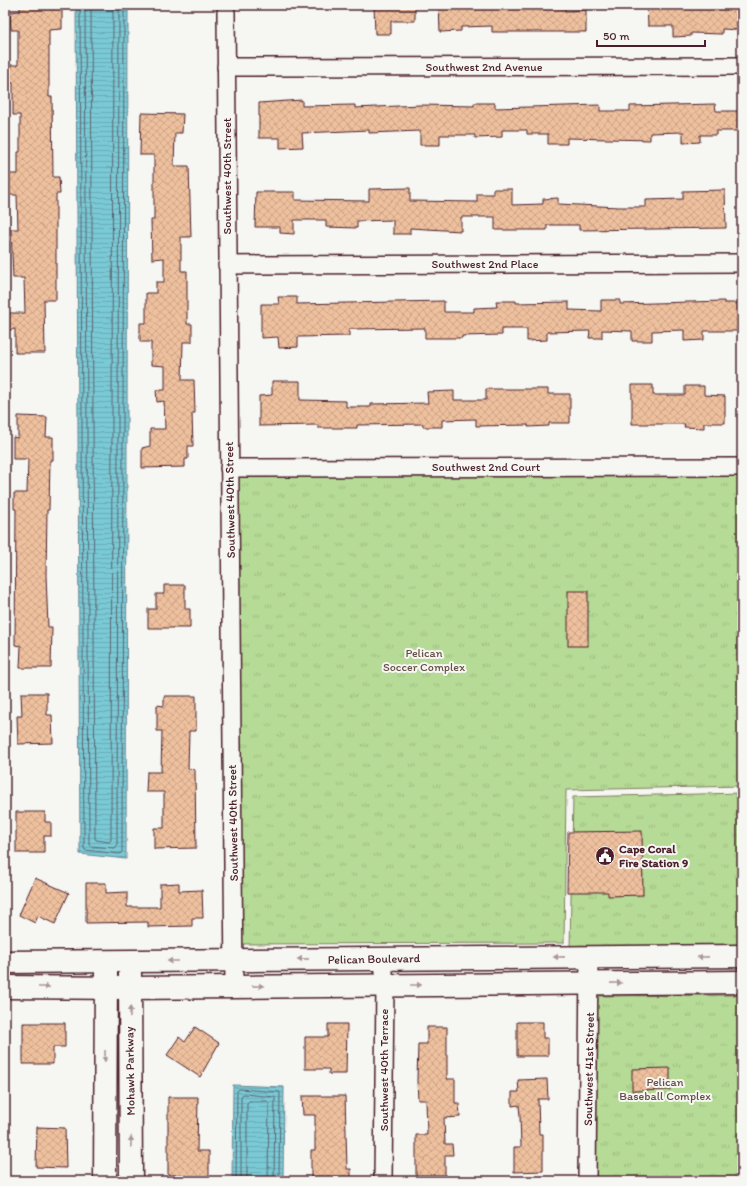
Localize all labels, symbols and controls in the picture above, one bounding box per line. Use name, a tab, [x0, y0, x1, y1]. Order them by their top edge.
scale bar	[597, 22, 705, 48]
text: 50 m	[603, 29, 629, 43]
street label: Southwest 2nd Avenue	[425, 60, 543, 74]
street label: Southwest 40th Street	[220, 117, 234, 234]
street label: Southwest 2nd Place	[432, 257, 539, 271]
street label: Southwest 40th Street	[222, 441, 238, 559]
street label: Southwest 2nd Court	[432, 460, 541, 474]
park label: Pelican Soccer Complex	[383, 646, 465, 674]
street label: Southwest 40th Street	[225, 764, 241, 882]
place label: Cape Coral Fire Station 9	[619, 842, 688, 870]
public building icon: Cape Coral Fire Station 9	[594, 845, 616, 867]
street label: Pelican Boulevard	[328, 951, 421, 967]
one-way arrow	[552, 954, 565, 960]
one-way arrow	[696, 954, 709, 960]
one-way arrow	[296, 956, 309, 962]
one-way arrow	[167, 957, 179, 964]
one-way arrow	[610, 980, 623, 986]
one-way arrow	[410, 982, 423, 988]
one-way arrow	[252, 983, 265, 989]
one-way arrow	[38, 984, 51, 990]
one-way arrow	[126, 1006, 133, 1018]
street label: Southwest 40th Terrace	[377, 1008, 391, 1131]
street label: Southwest 41st Street	[581, 1011, 597, 1126]
street label: Mohawk Parkway	[122, 1026, 138, 1116]
one-way arrow	[102, 1050, 108, 1063]
park label: Pelican Baseball Complex	[619, 1075, 711, 1103]
one-way arrow	[128, 1135, 134, 1148]

